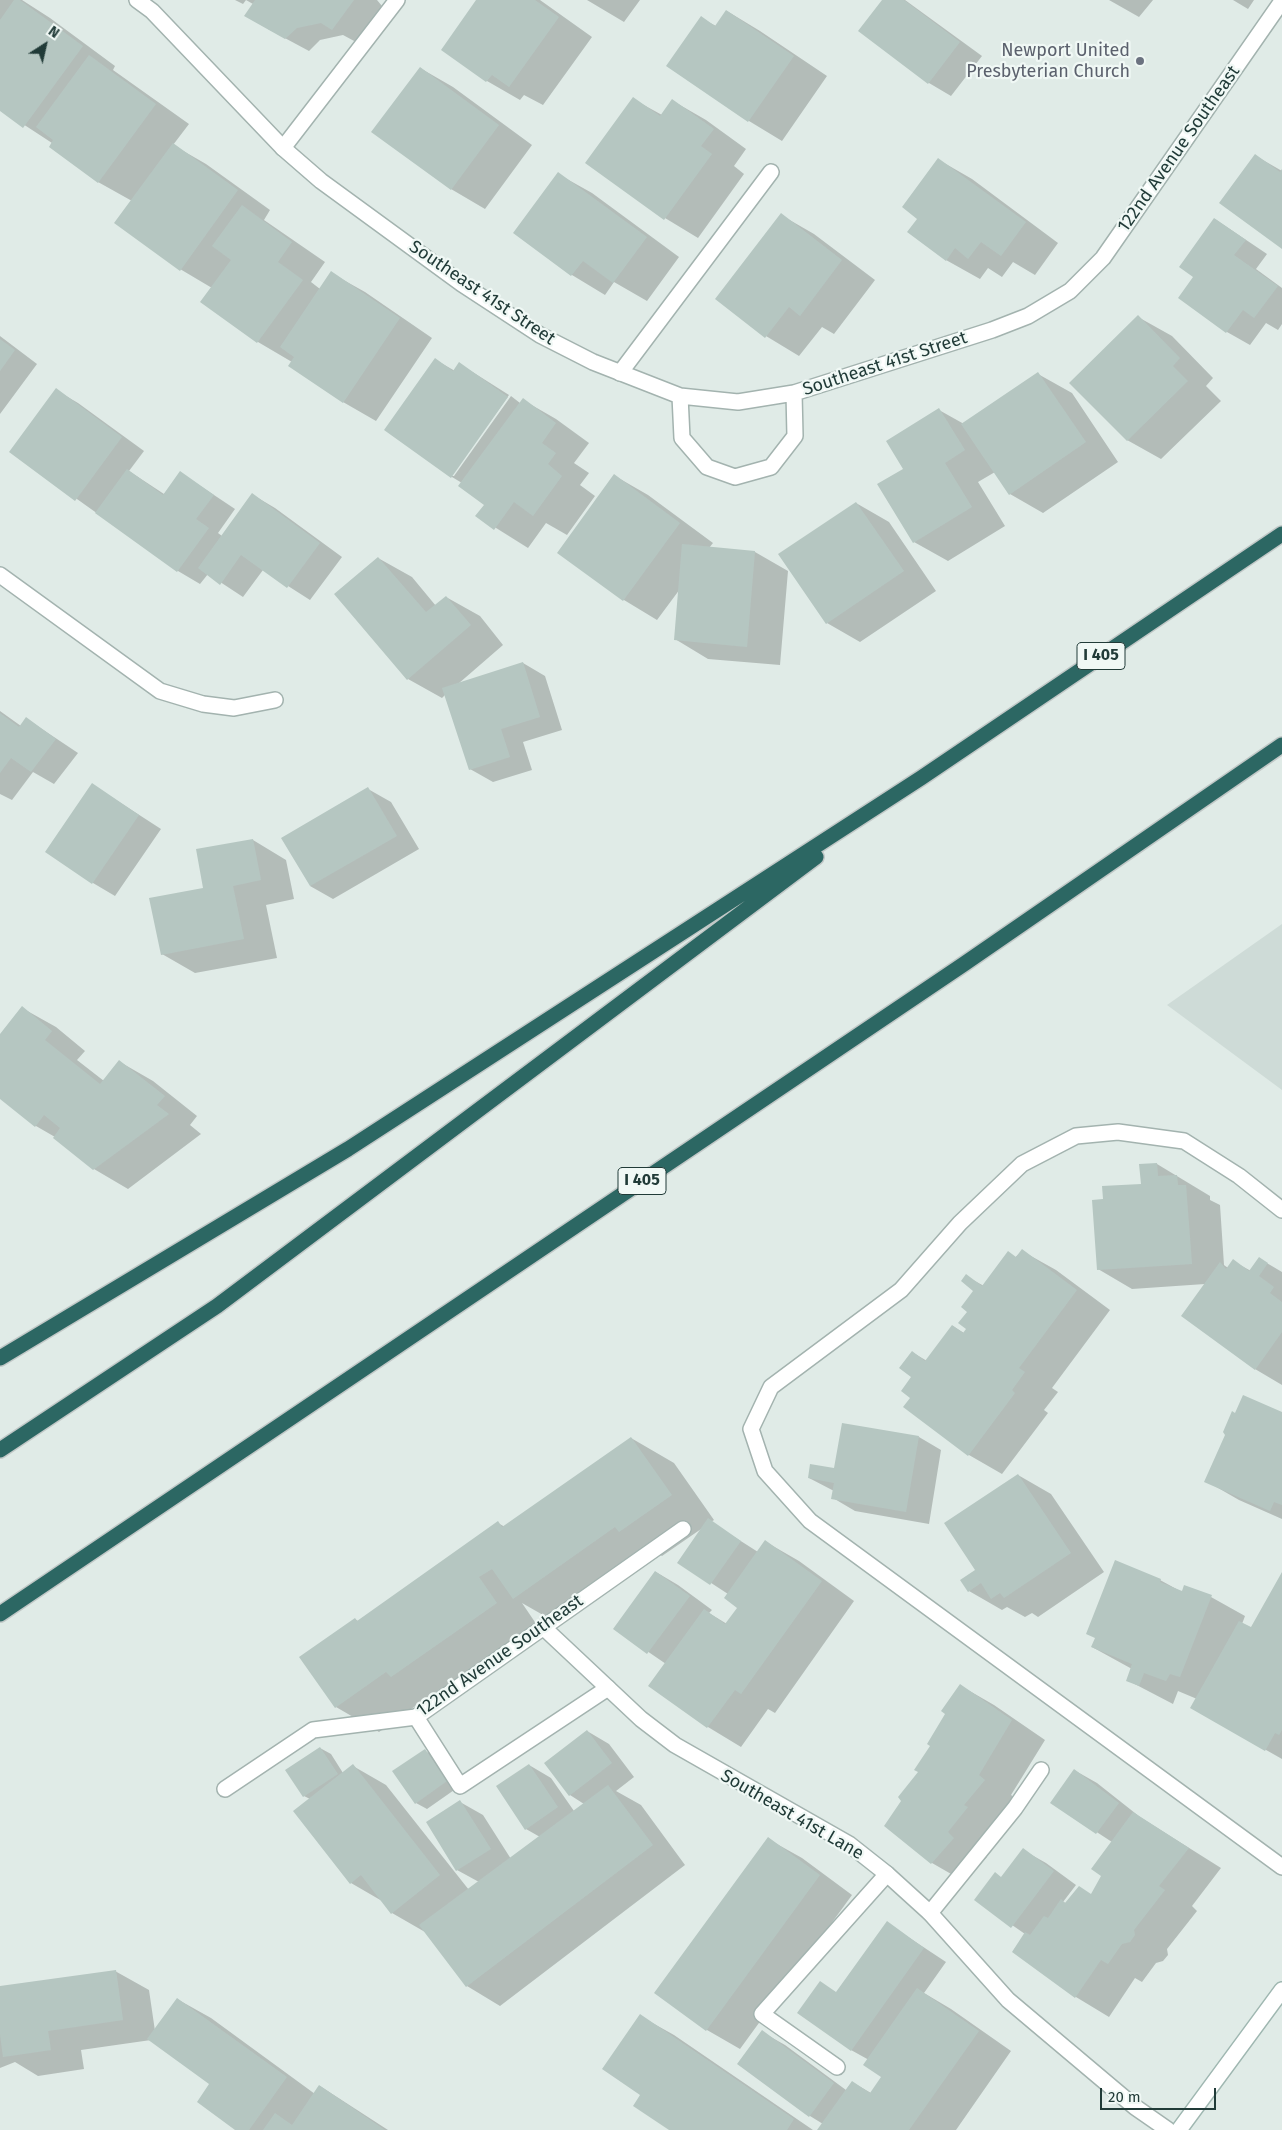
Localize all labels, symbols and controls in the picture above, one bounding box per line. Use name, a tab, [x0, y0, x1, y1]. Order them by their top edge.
north arrow	[20, 20, 70, 70]
text: N	[45, 23, 63, 42]
place label: Newport United Presbyterian Church	[966, 40, 1130, 82]
marker: Newport United Presbyterian Church	[1134, 55, 1146, 67]
street label: 122nd Avenue Southeast	[1113, 62, 1245, 236]
street label: Southeast 41st Street	[405, 236, 559, 350]
street label: Southeast 41st Street	[800, 327, 970, 401]
road number: I 405	[1077, 642, 1125, 669]
road number: I 405	[618, 1168, 666, 1194]
street label: 122nd Avenue Southeast	[413, 1590, 587, 1722]
street label: Southeast 41st Lane	[717, 1765, 867, 1865]
scale bar	[1102, 2078, 1218, 2110]
text: 20 m	[1108, 2088, 1141, 2106]

